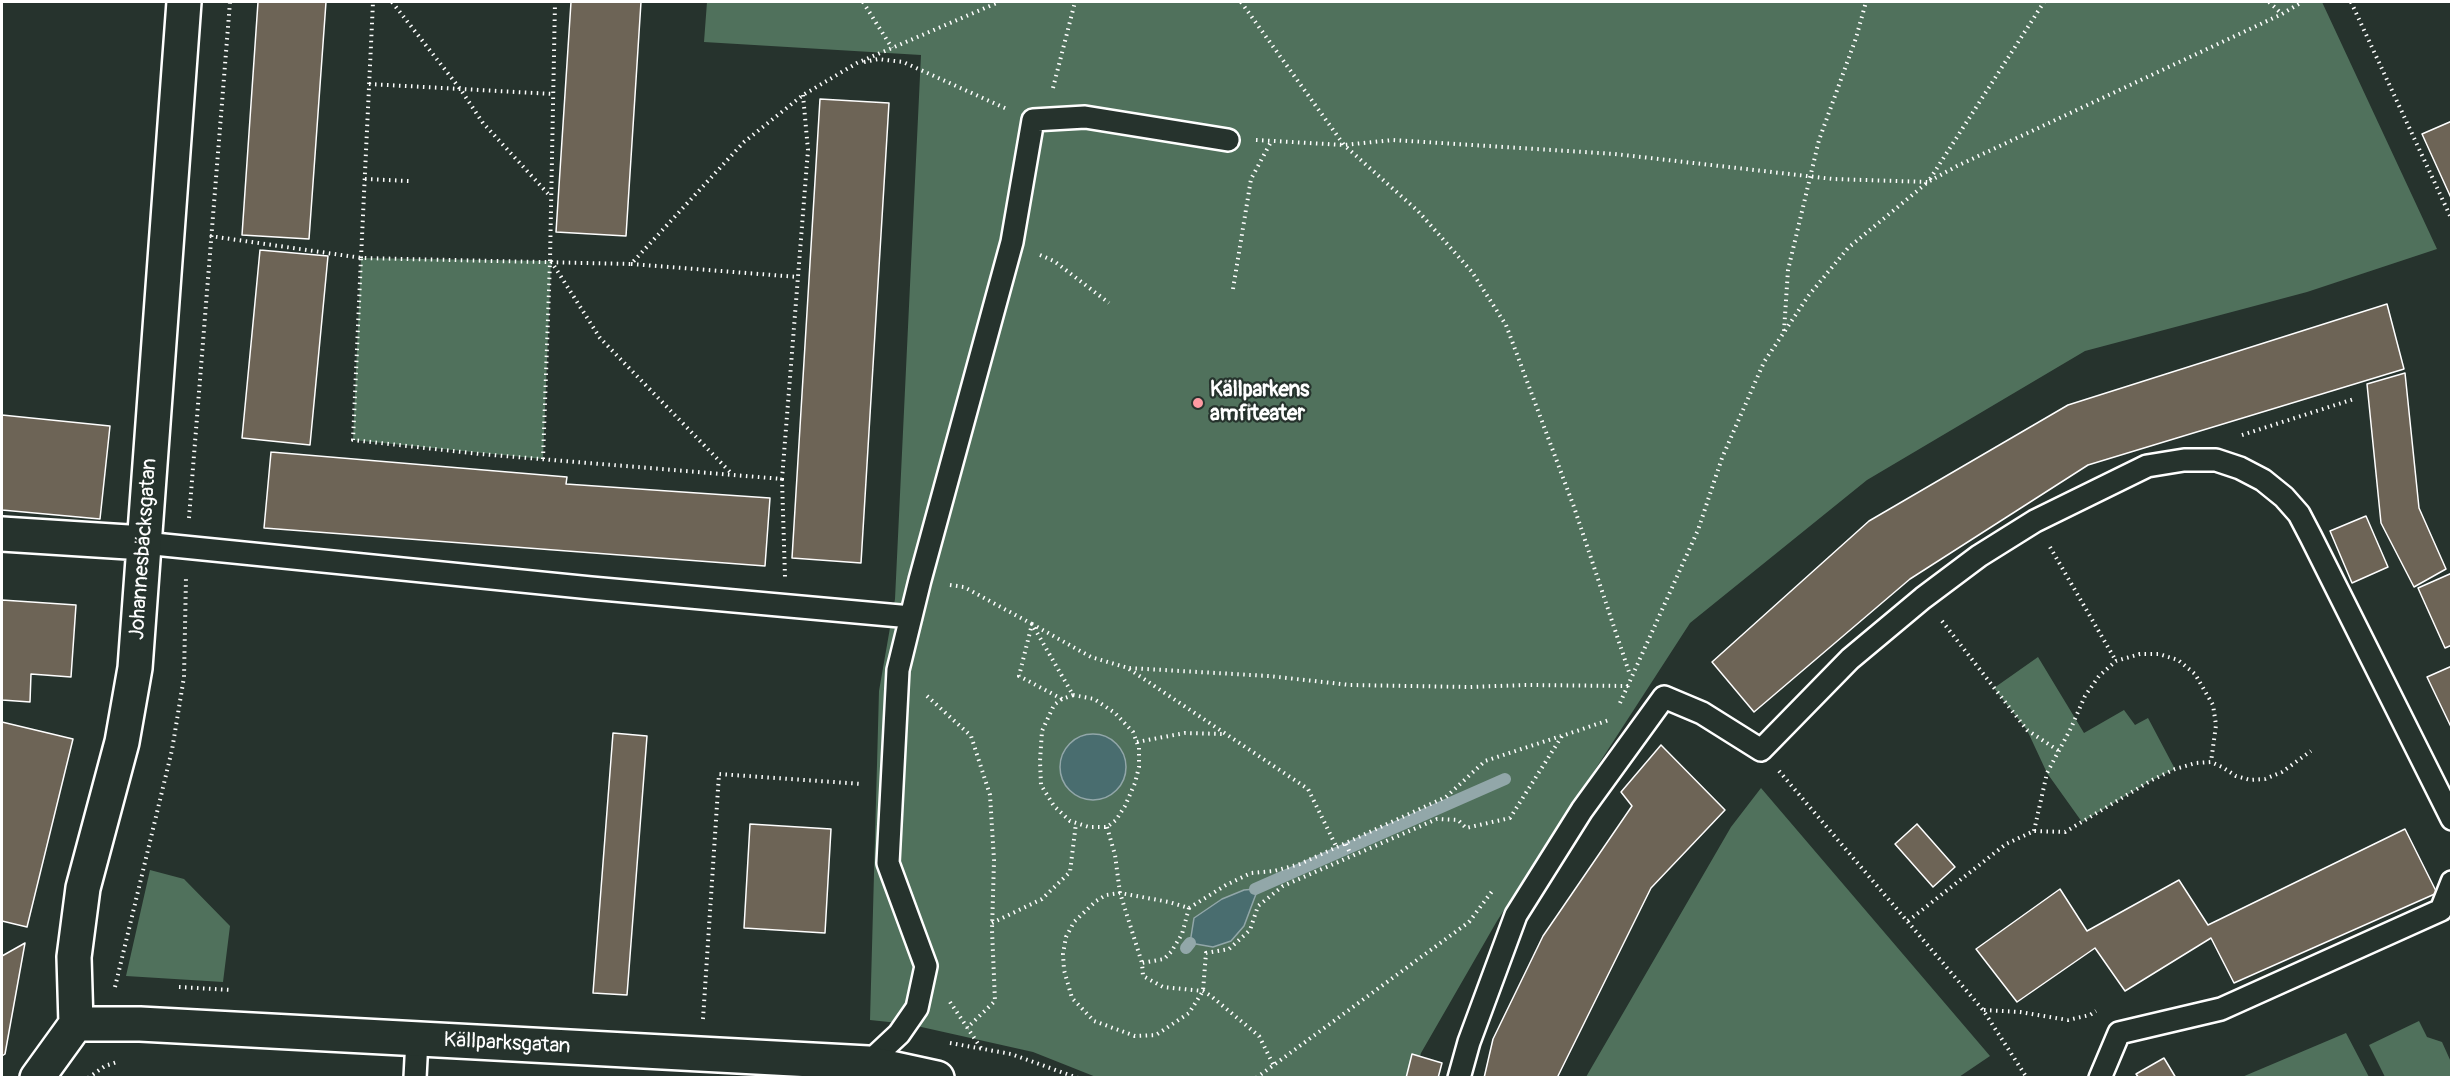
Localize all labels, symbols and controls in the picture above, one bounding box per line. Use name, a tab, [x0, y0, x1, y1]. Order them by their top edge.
place label: Källparkens amfiteater	[1210, 378, 1309, 428]
marker: Källparkens amfiteater	[1191, 396, 1205, 410]
street label: Johannesbäcksgatan	[125, 457, 163, 641]
street label: Källparksgatan	[443, 1028, 571, 1060]

